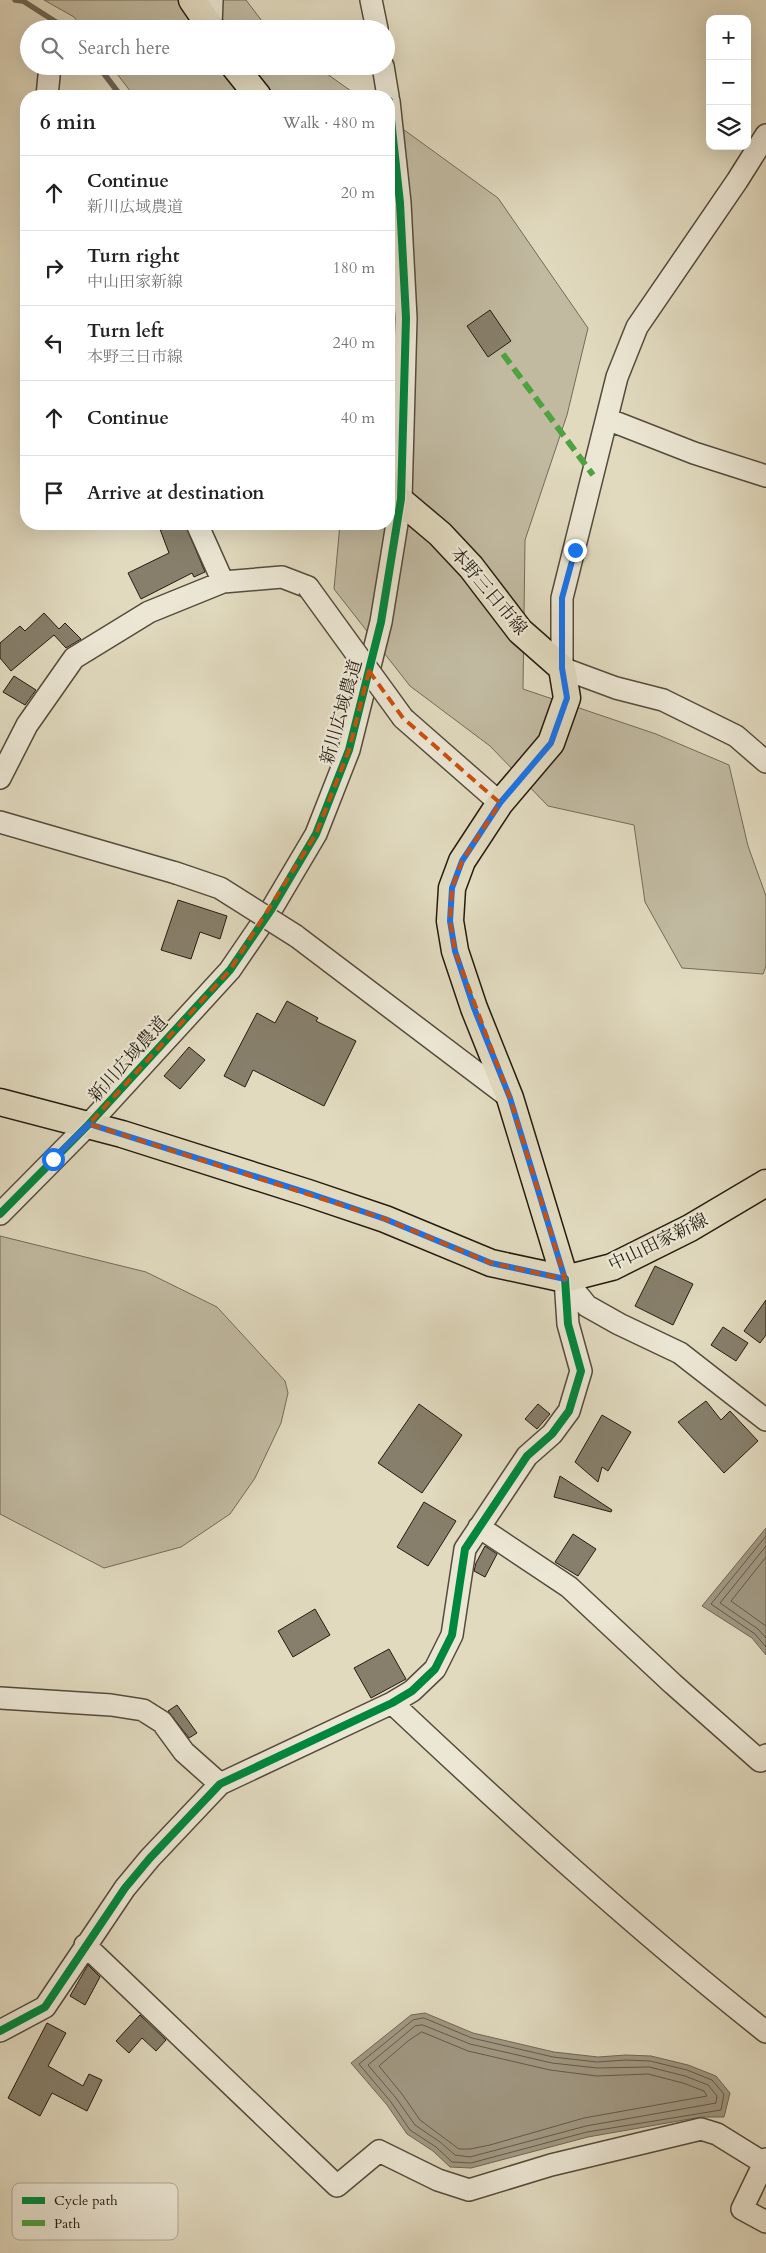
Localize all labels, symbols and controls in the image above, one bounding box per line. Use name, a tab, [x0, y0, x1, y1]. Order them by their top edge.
map controls	[706, 15, 751, 150]
button: +	[706, 15, 751, 60]
search box	[20, 20, 395, 75]
icon: search	[38, 34, 66, 62]
text: Search here	[78, 35, 170, 61]
button: −	[706, 60, 751, 105]
button: layers	[706, 105, 751, 150]
text: 6 min	[40, 108, 96, 137]
text: Walk · 480 m	[283, 112, 375, 134]
text: Continue	[87, 168, 169, 194]
icon: ahead	[40, 179, 68, 207]
text: 20 m	[341, 182, 375, 204]
text: 新川広域農道	[87, 196, 183, 218]
text: Turn right	[87, 243, 179, 269]
icon: right	[40, 254, 68, 282]
text: 180 m	[333, 257, 375, 279]
text: 中山田家新線	[87, 271, 183, 293]
text: Turn left	[87, 318, 164, 344]
icon: left	[40, 329, 68, 357]
text: 240 m	[333, 332, 375, 354]
text: 本野三日市線	[87, 346, 183, 368]
icon: ahead	[40, 404, 68, 432]
text: Continue	[87, 405, 169, 431]
text: 40 m	[341, 407, 375, 429]
icon: arrive	[40, 479, 68, 507]
text: Arrive at destination	[87, 480, 264, 506]
route end	[564, 539, 587, 562]
street label: 本野三日市線	[444, 542, 533, 641]
street label: 新川広域農道	[315, 657, 368, 767]
street label: 新川広域農道	[83, 1011, 174, 1108]
route start	[42, 1148, 65, 1171]
street label: 中山田家新線	[604, 1208, 712, 1277]
legend	[12, 2183, 178, 2240]
text: Cycle path	[54, 2191, 118, 2210]
text: Path	[54, 2214, 81, 2233]

